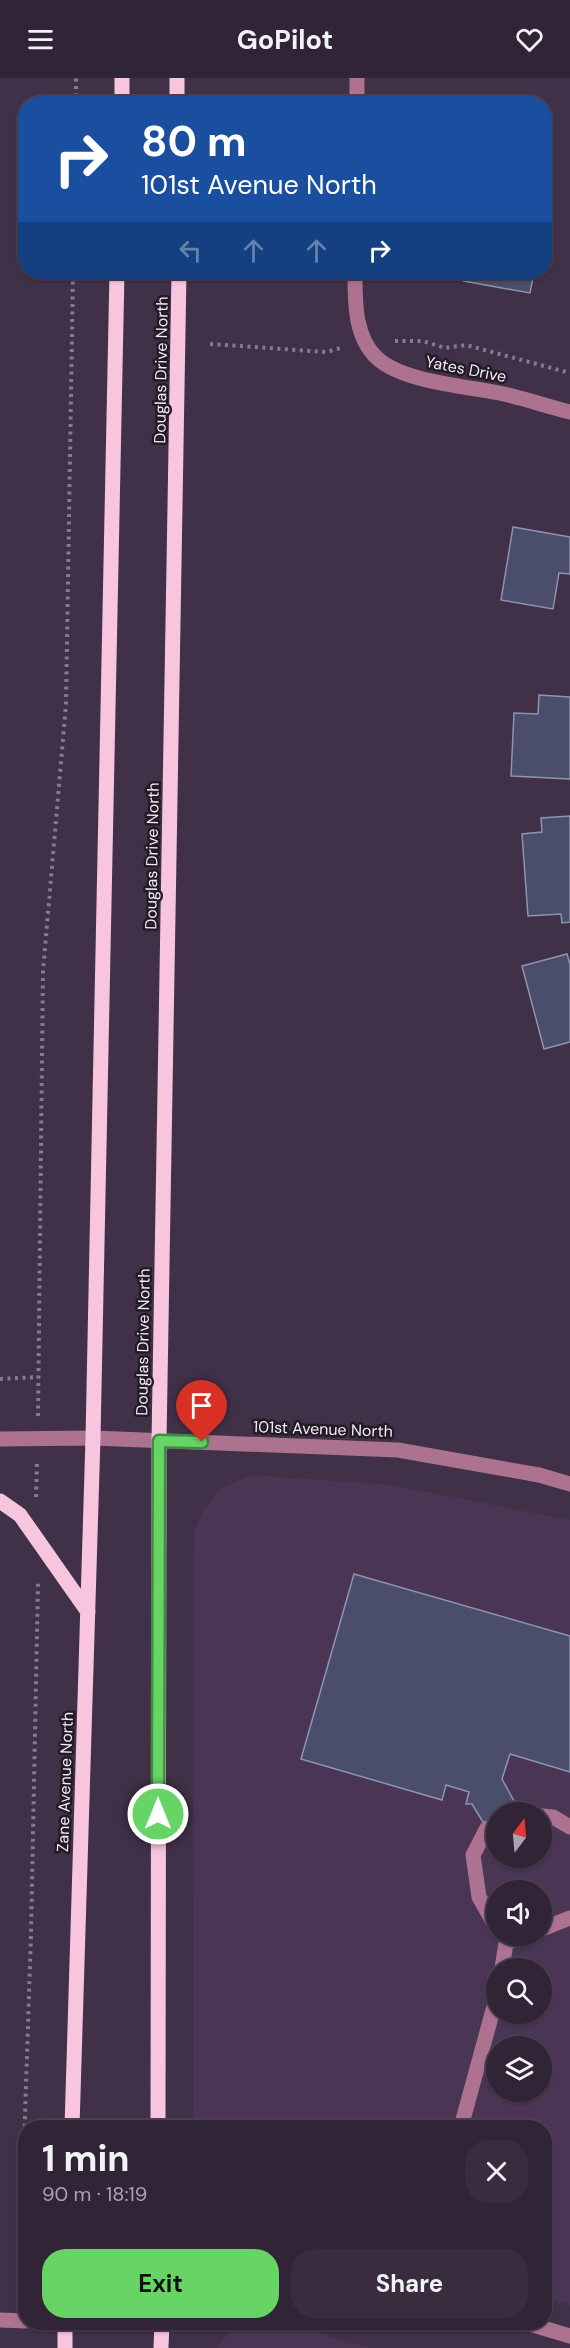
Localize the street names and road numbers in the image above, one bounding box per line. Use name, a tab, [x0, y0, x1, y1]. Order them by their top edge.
street label: Douglas Drive North	[149, 296, 173, 444]
street label: Yates Drive	[424, 351, 508, 387]
street label: Douglas Drive North	[140, 782, 164, 930]
street label: Douglas Drive North	[131, 1268, 155, 1416]
street label: 101st Avenue North	[253, 1416, 393, 1442]
street label: Zane Avenue North	[52, 1711, 78, 1853]

